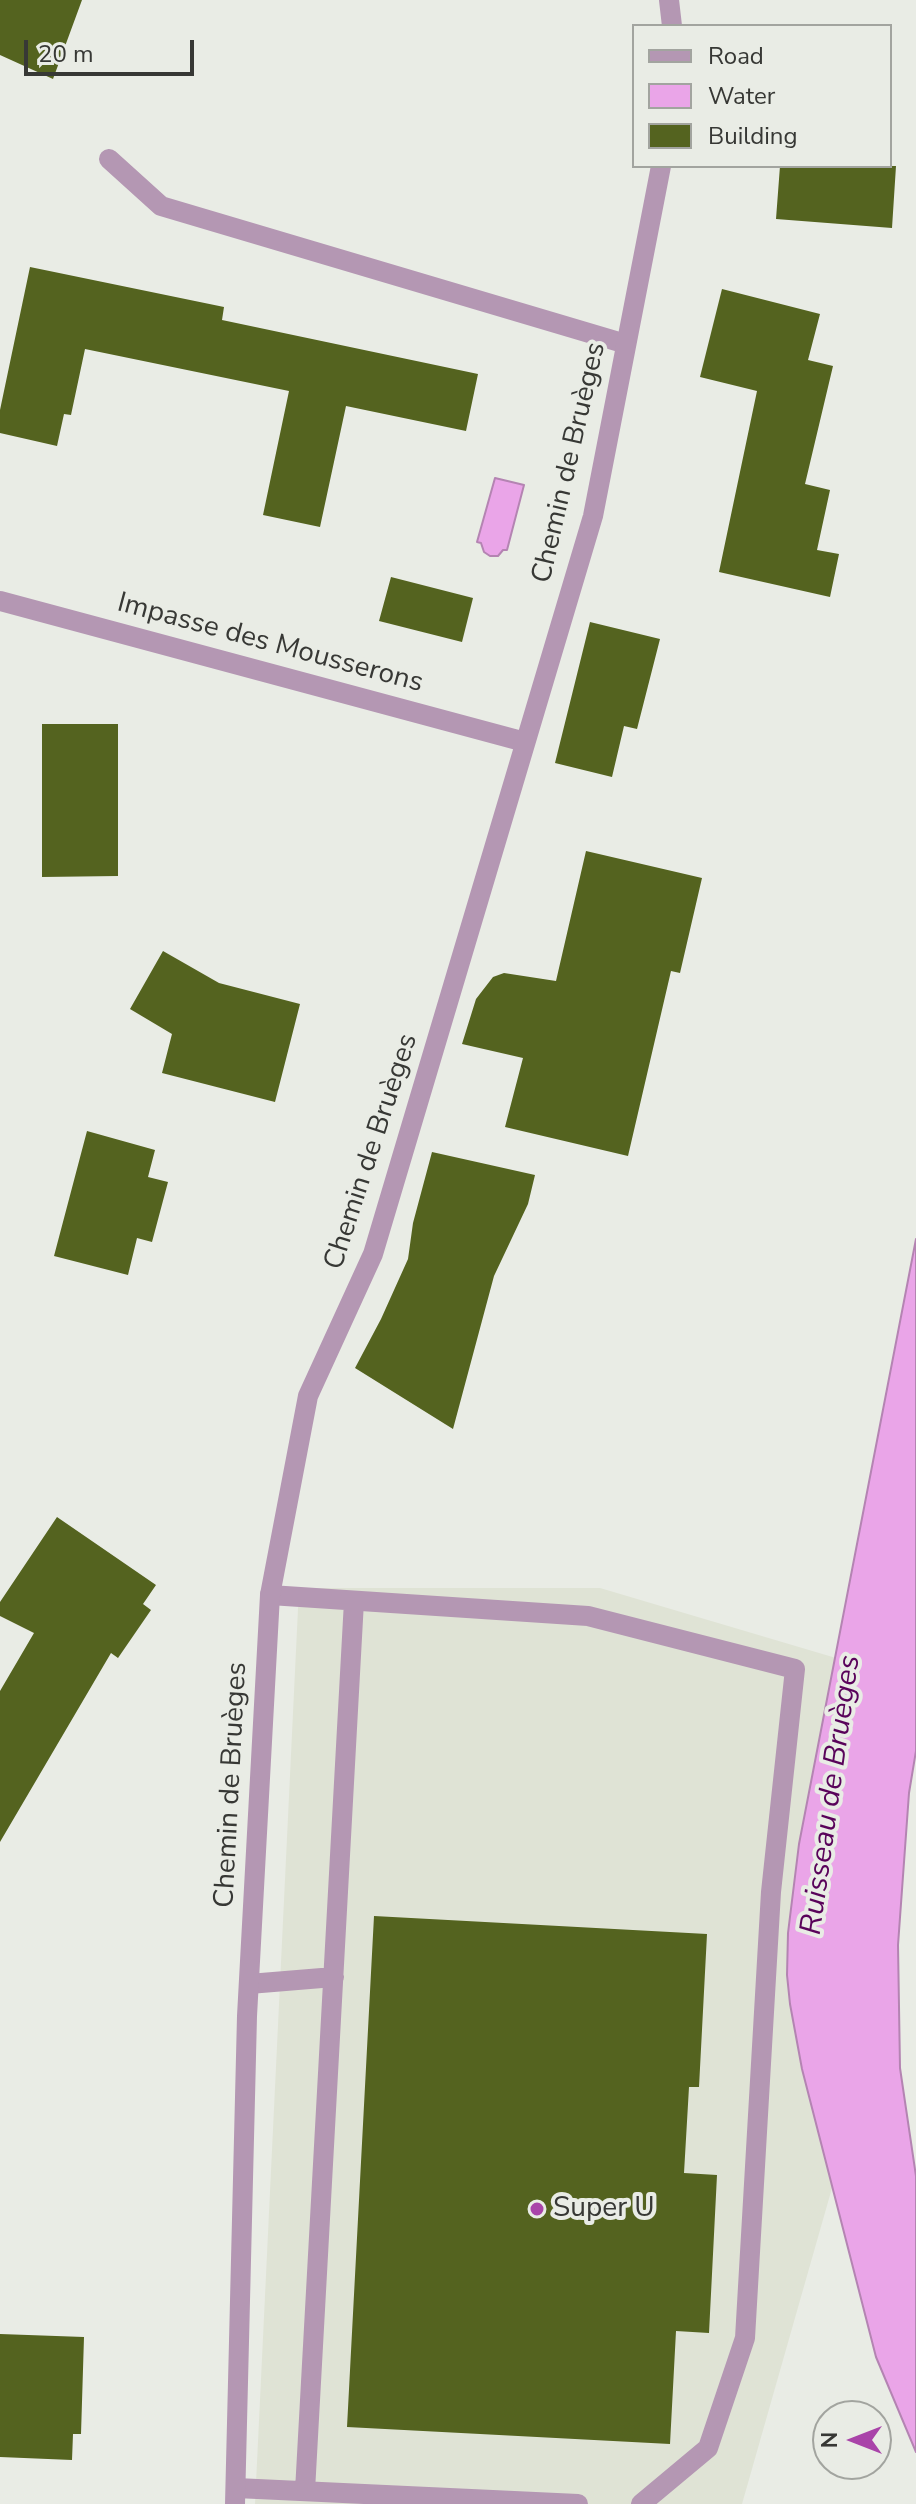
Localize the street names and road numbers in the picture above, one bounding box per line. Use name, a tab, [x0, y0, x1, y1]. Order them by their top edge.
street label: Chemin de Bruèges	[526, 339, 614, 587]
street label: Impasse des Mousserons	[113, 587, 427, 701]
street label: Chemin de Bruèges	[318, 1030, 426, 1274]
street label: Chemin de Bruèges	[209, 1661, 255, 1909]

